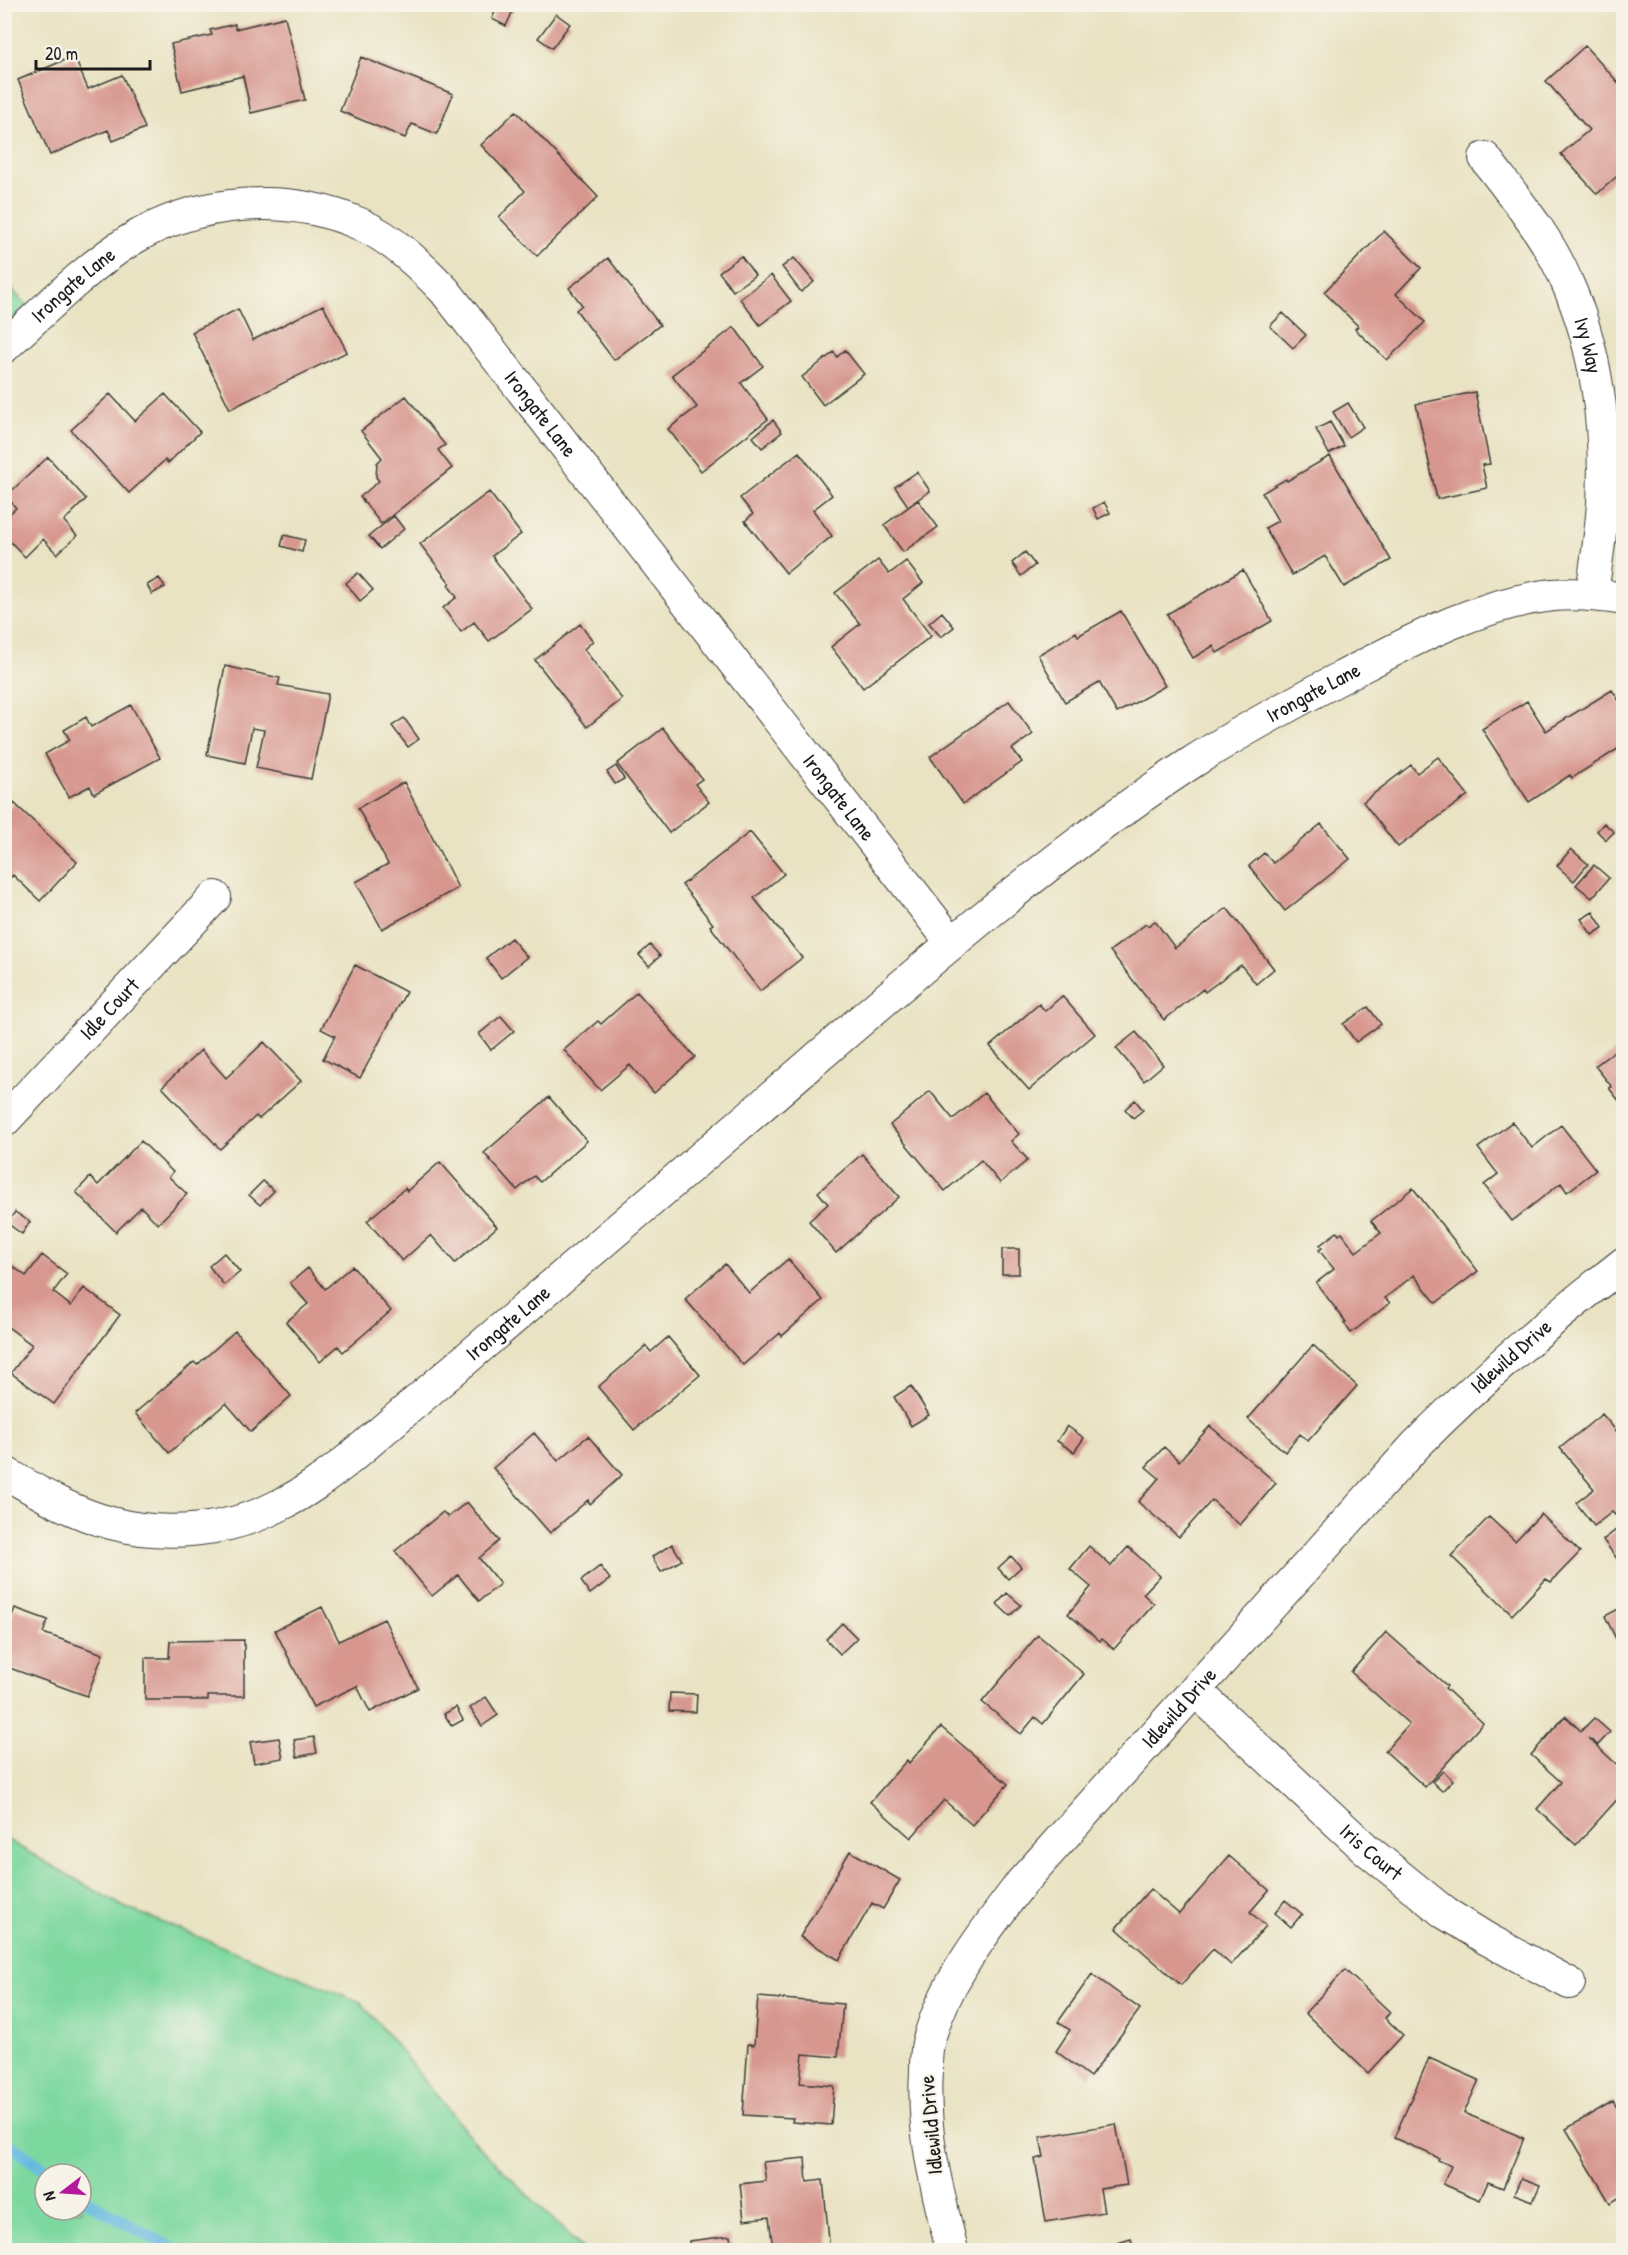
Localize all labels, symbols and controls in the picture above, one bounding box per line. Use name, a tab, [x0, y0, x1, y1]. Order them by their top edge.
scale bar	[36, 33, 150, 71]
text: 20 m	[45, 41, 78, 66]
street label: Irongate Lane	[24, 240, 121, 329]
street label: Ivy Way	[1567, 313, 1610, 376]
street label: Irongate Lane	[498, 364, 584, 463]
street label: Irongate Lane	[1261, 655, 1365, 729]
street label: Irongate Lane	[796, 748, 882, 847]
street label: Idle Court	[73, 971, 146, 1046]
street label: Irongate Lane	[459, 1278, 556, 1367]
street label: Idlewild Drive	[1464, 1312, 1558, 1400]
street label: Idlewild Drive	[1135, 1661, 1223, 1754]
street label: Iris Court	[1334, 1817, 1410, 1888]
street label: Idlewild Drive	[912, 2074, 949, 2176]
north arrow	[33, 2162, 93, 2222]
text: N	[37, 2189, 60, 2204]

